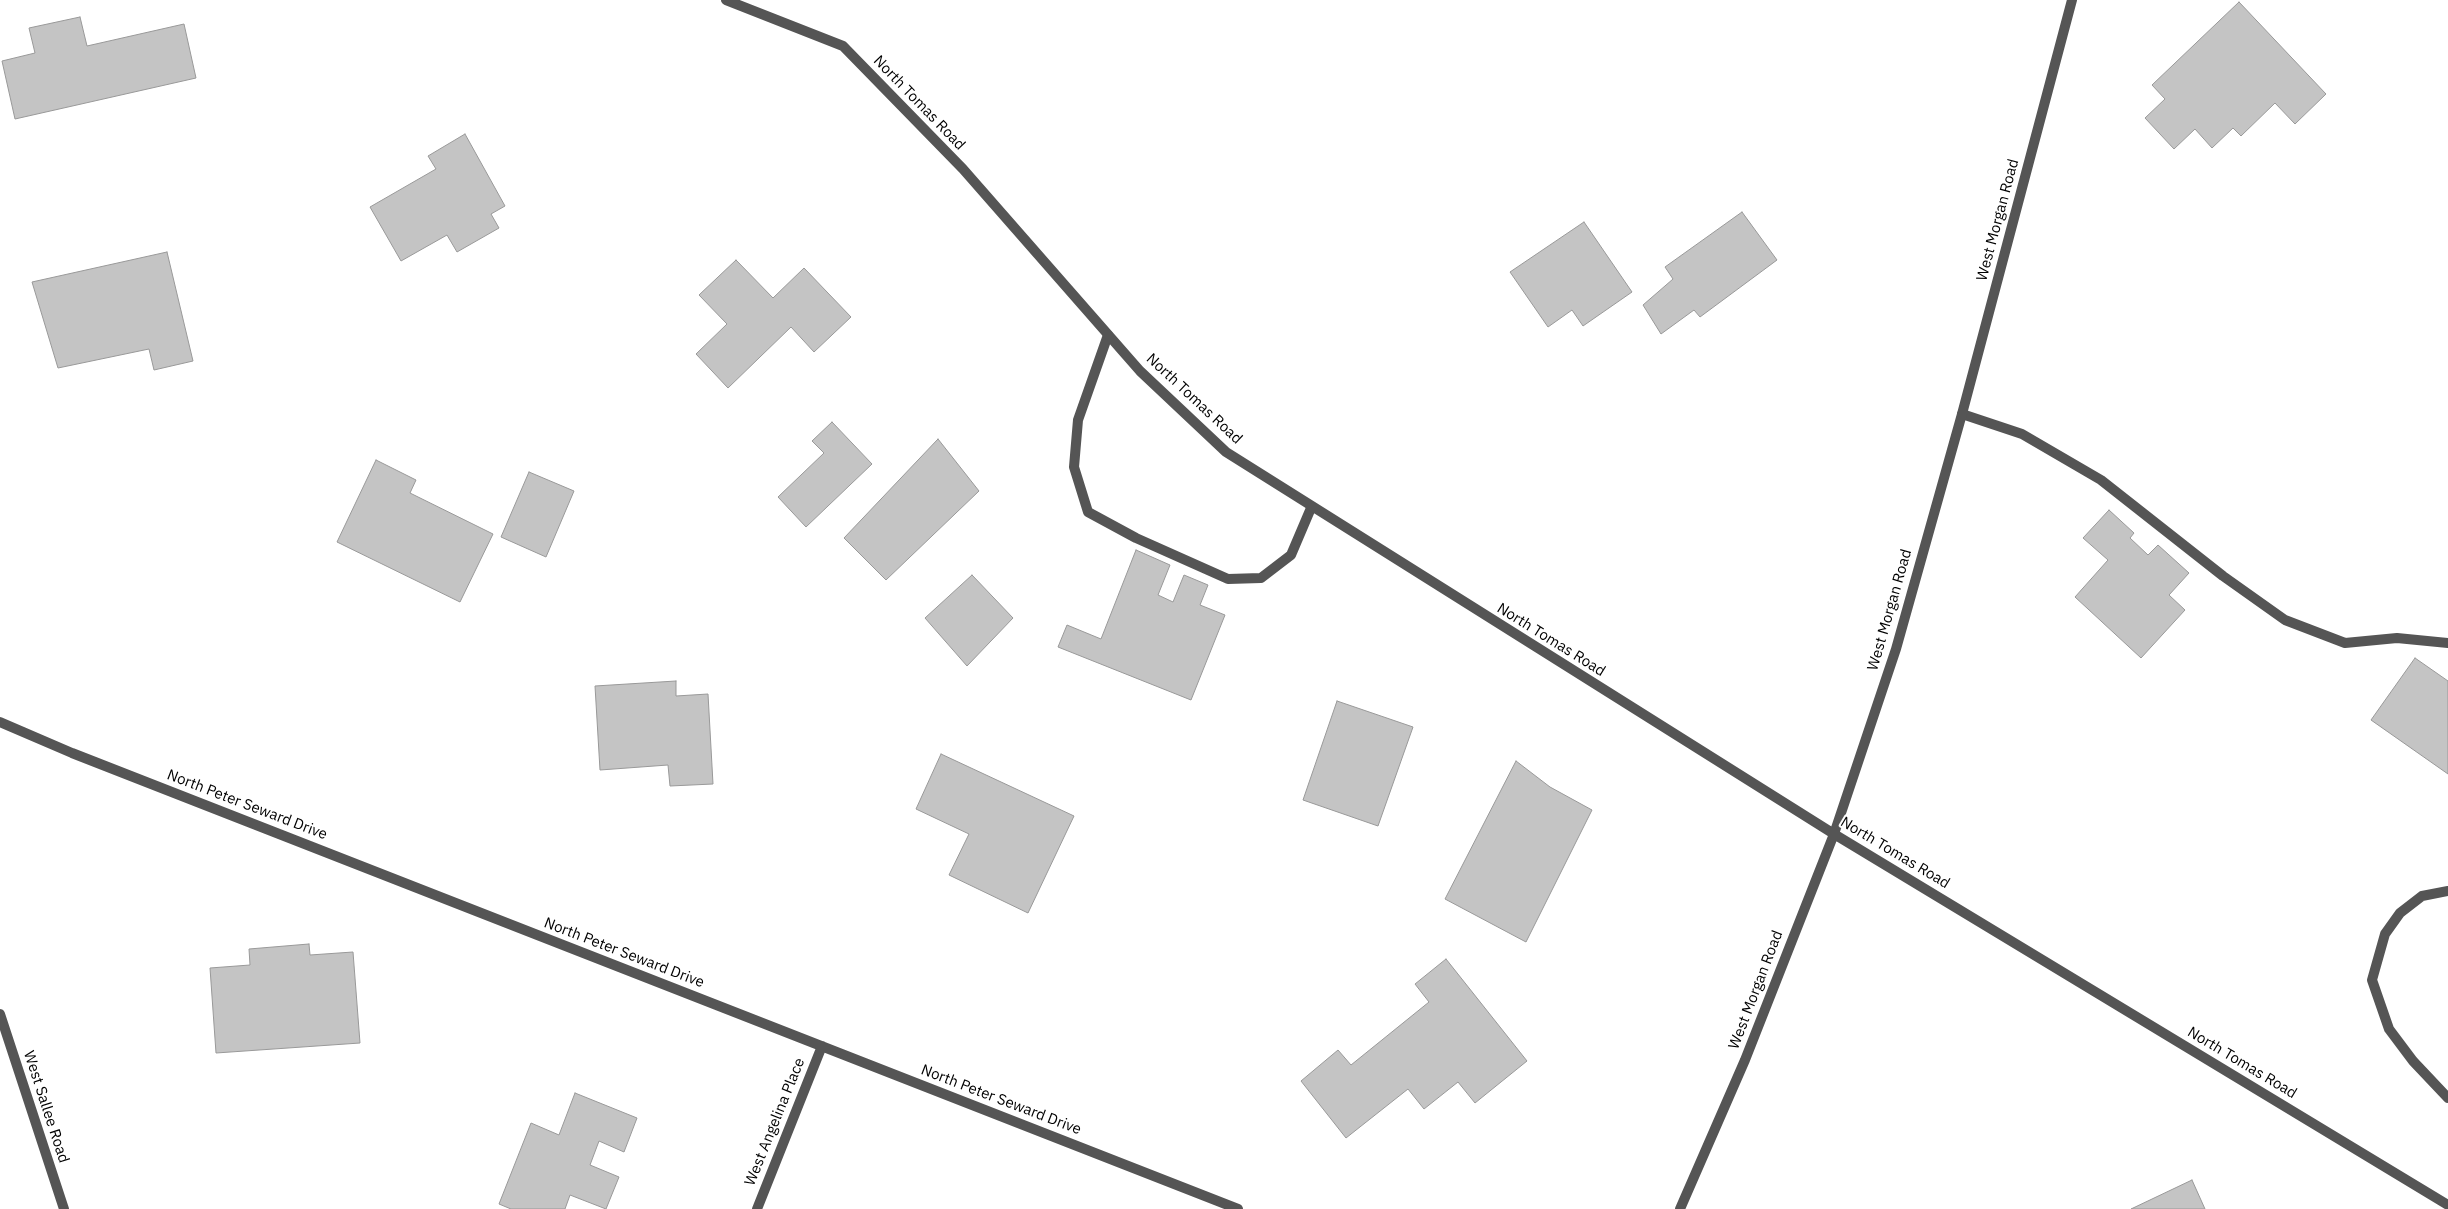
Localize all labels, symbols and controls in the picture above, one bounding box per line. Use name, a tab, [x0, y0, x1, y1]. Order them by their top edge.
street label: North Tomas Road	[869, 52, 969, 154]
street label: West Morgan Road	[1973, 157, 2023, 283]
street label: North Tomas Road	[1142, 350, 1246, 448]
street label: West Morgan Road	[1864, 547, 1916, 673]
street label: North Tomas Road	[1494, 599, 1608, 681]
street label: North Peter Seward Drive	[164, 766, 330, 844]
street label: North Tomas Road	[1837, 813, 1953, 893]
street label: North Peter Seward Drive	[541, 914, 707, 992]
street label: West Morgan Road	[1725, 928, 1787, 1052]
street label: North Tomas Road	[2184, 1023, 2300, 1103]
street label: West Sallee Road	[19, 1049, 73, 1165]
street label: West Angelina Place	[741, 1055, 809, 1189]
street label: North Peter Seward Drive	[918, 1061, 1084, 1139]

